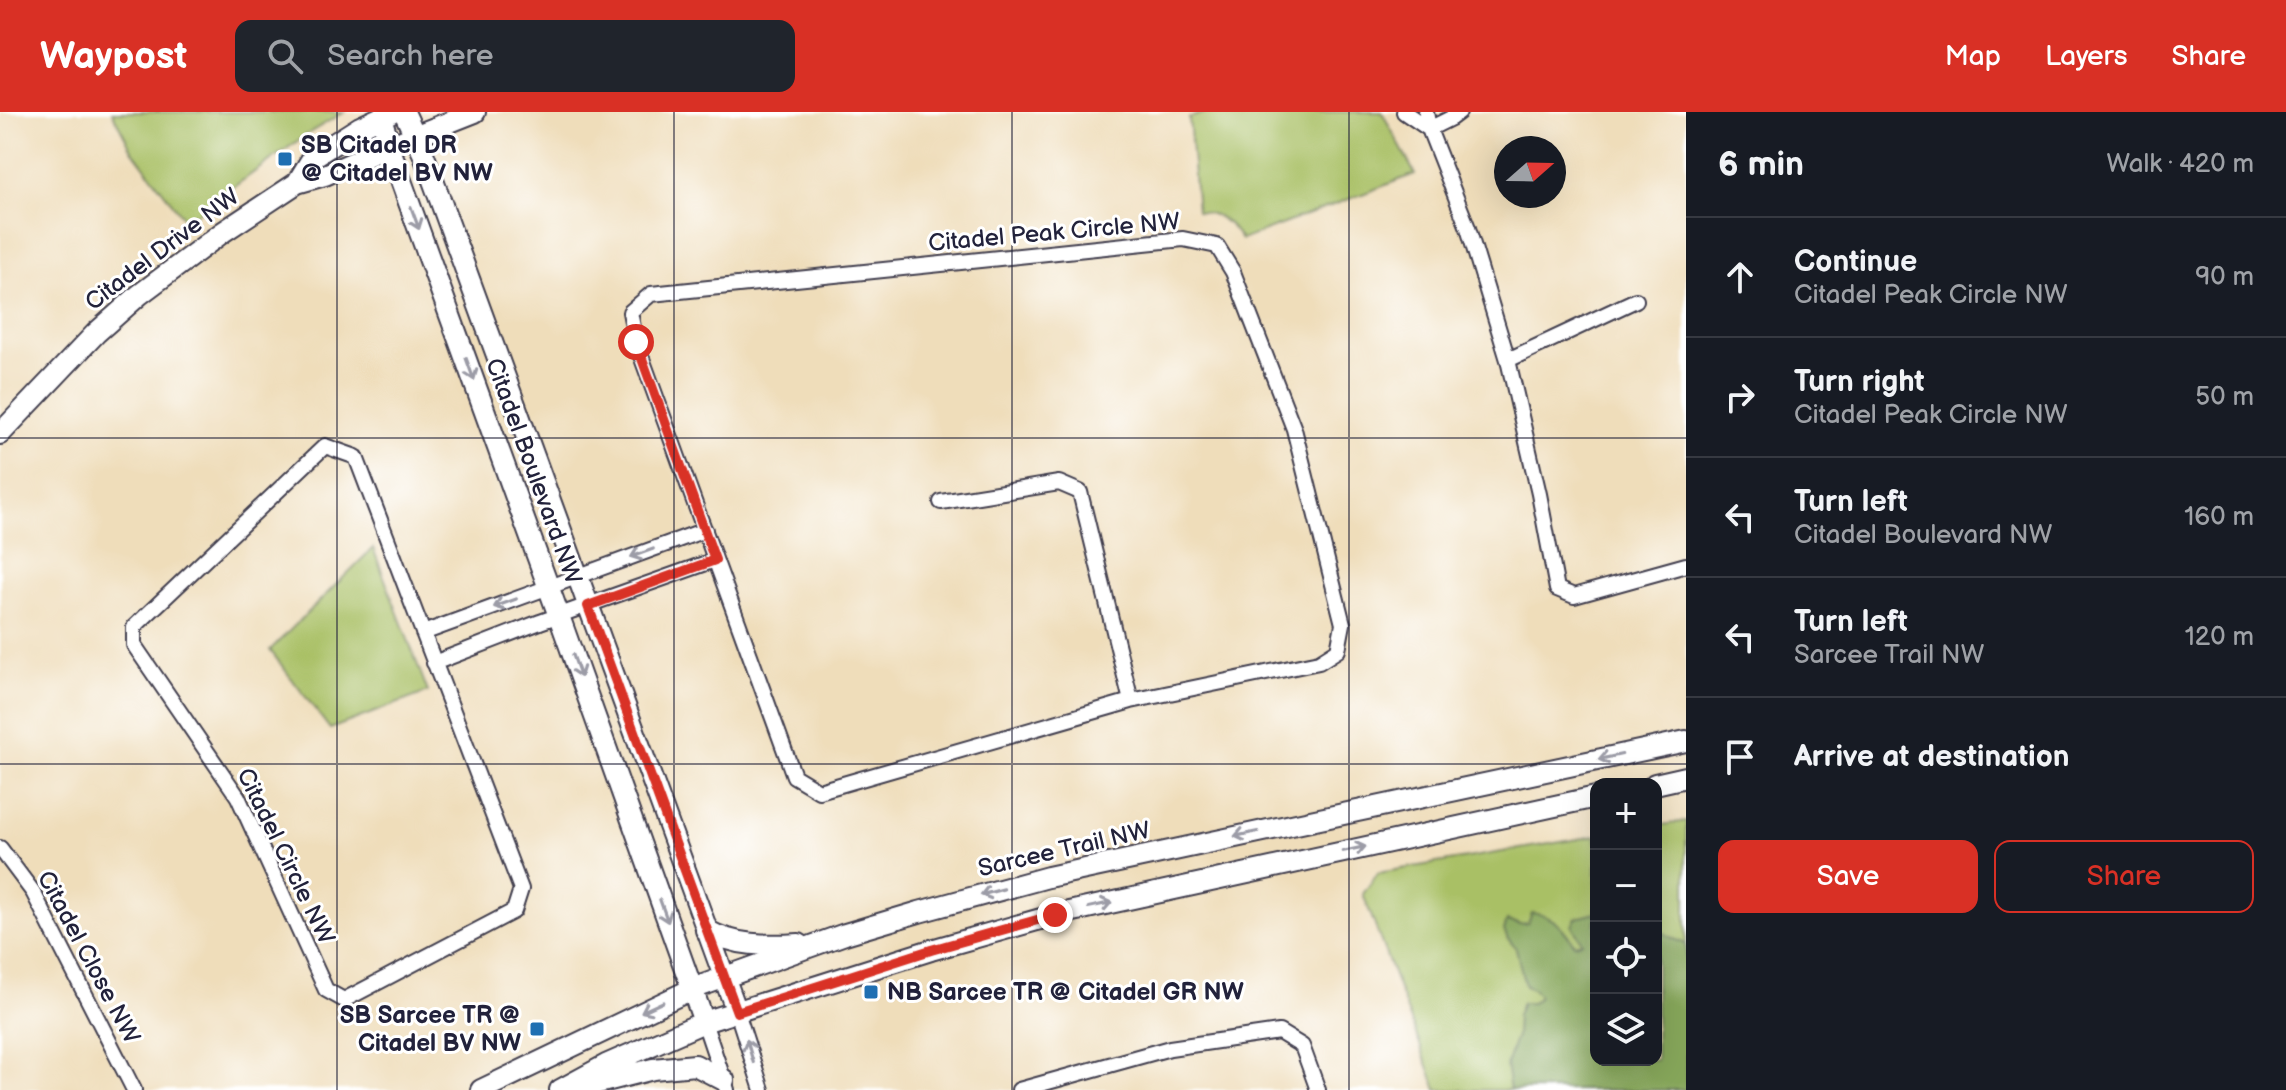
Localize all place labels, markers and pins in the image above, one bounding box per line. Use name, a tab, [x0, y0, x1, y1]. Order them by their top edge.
place label: SB Citadel DR @ Citadel BV NW	[301, 131, 493, 188]
marker: SB Citadel DR @ Citadel BV NW	[276, 150, 294, 168]
place label: NB Sarcee TR @ Citadel GR NW	[887, 978, 1244, 1007]
marker: NB Sarcee TR @ Citadel GR NW	[862, 983, 880, 1001]
place label: SB Sarcee TR @ Citadel BV NW	[340, 1001, 522, 1058]
marker: SB Sarcee TR @ Citadel BV NW	[528, 1020, 546, 1038]

